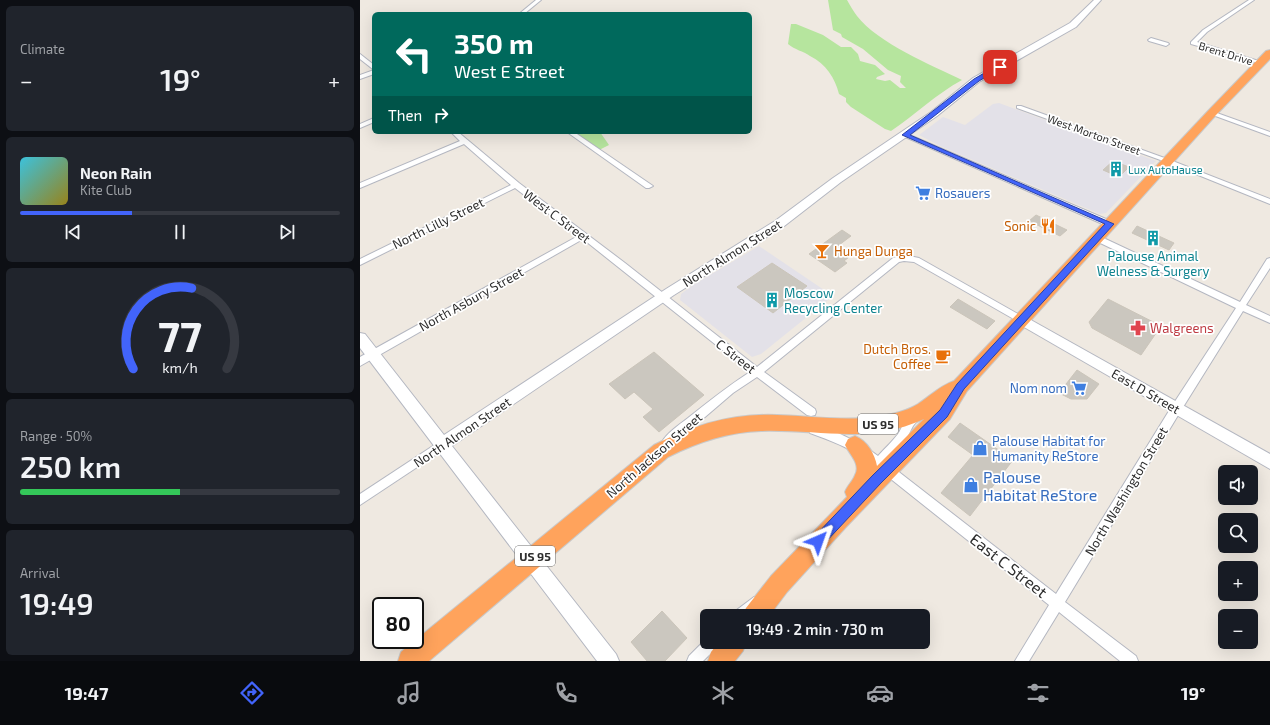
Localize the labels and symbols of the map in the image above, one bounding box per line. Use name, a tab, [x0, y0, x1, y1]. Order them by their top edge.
street label: Brent Drive	[1197, 39, 1255, 67]
pin	[983, 50, 1017, 84]
street label: West Morton Street	[1045, 111, 1143, 157]
building icon: Lux AutoHause	[1107, 160, 1125, 178]
place label: Lux AutoHause	[1128, 163, 1203, 176]
supermarket icon: Rosauers	[914, 184, 932, 202]
place label: Rosauers	[935, 185, 990, 201]
street label: West C Street	[520, 186, 594, 246]
street label: North Lilly Street	[389, 194, 487, 252]
street label: North Almon Street	[679, 216, 785, 290]
restaurant icon: Sonic	[1039, 217, 1057, 235]
place label: Sonic	[1004, 218, 1036, 234]
building icon: Palouse Animal Welness & Surgery	[1144, 229, 1162, 247]
bar icon: Hunga Dunga	[813, 242, 831, 260]
place label: Hunga Dunga	[834, 243, 913, 259]
place label: Palouse Animal Welness & Surgery	[1097, 248, 1209, 279]
street label: North Asbury Street	[416, 264, 526, 334]
place label: Moscow Recycling Center	[784, 285, 882, 316]
building icon: Moscow Recycling Center	[763, 291, 781, 309]
pharmacy icon: Walgreens	[1129, 319, 1147, 337]
place label: Walgreens	[1150, 320, 1214, 336]
street label: C Street	[713, 335, 759, 377]
place label: Dutch Bros. Coffee	[863, 341, 931, 372]
cafe icon: Dutch Bros. Coffee	[934, 347, 952, 365]
street label: East D Street	[1109, 365, 1183, 417]
supermarket icon: Nom nom	[1070, 379, 1088, 397]
place label: Nom nom	[1010, 380, 1067, 396]
street label: North Almon Street	[410, 393, 514, 471]
street label: North Jackson Street	[603, 409, 705, 501]
road number: US 95	[858, 414, 898, 434]
street label: North Washington Street	[1081, 424, 1171, 558]
place label: Palouse Habitat for Humanity ReStore	[992, 433, 1106, 464]
shop icon: Palouse Habitat for Humanity ReStore	[971, 439, 989, 457]
place label: Palouse Habitat ReStore	[983, 467, 1097, 504]
shop icon: Palouse Habitat ReStore	[962, 476, 980, 494]
position arrow	[797, 520, 839, 562]
street label: East C Street	[967, 529, 1051, 601]
road number: US 95	[515, 546, 555, 566]
speed limit sign: 80	[372, 597, 424, 649]

